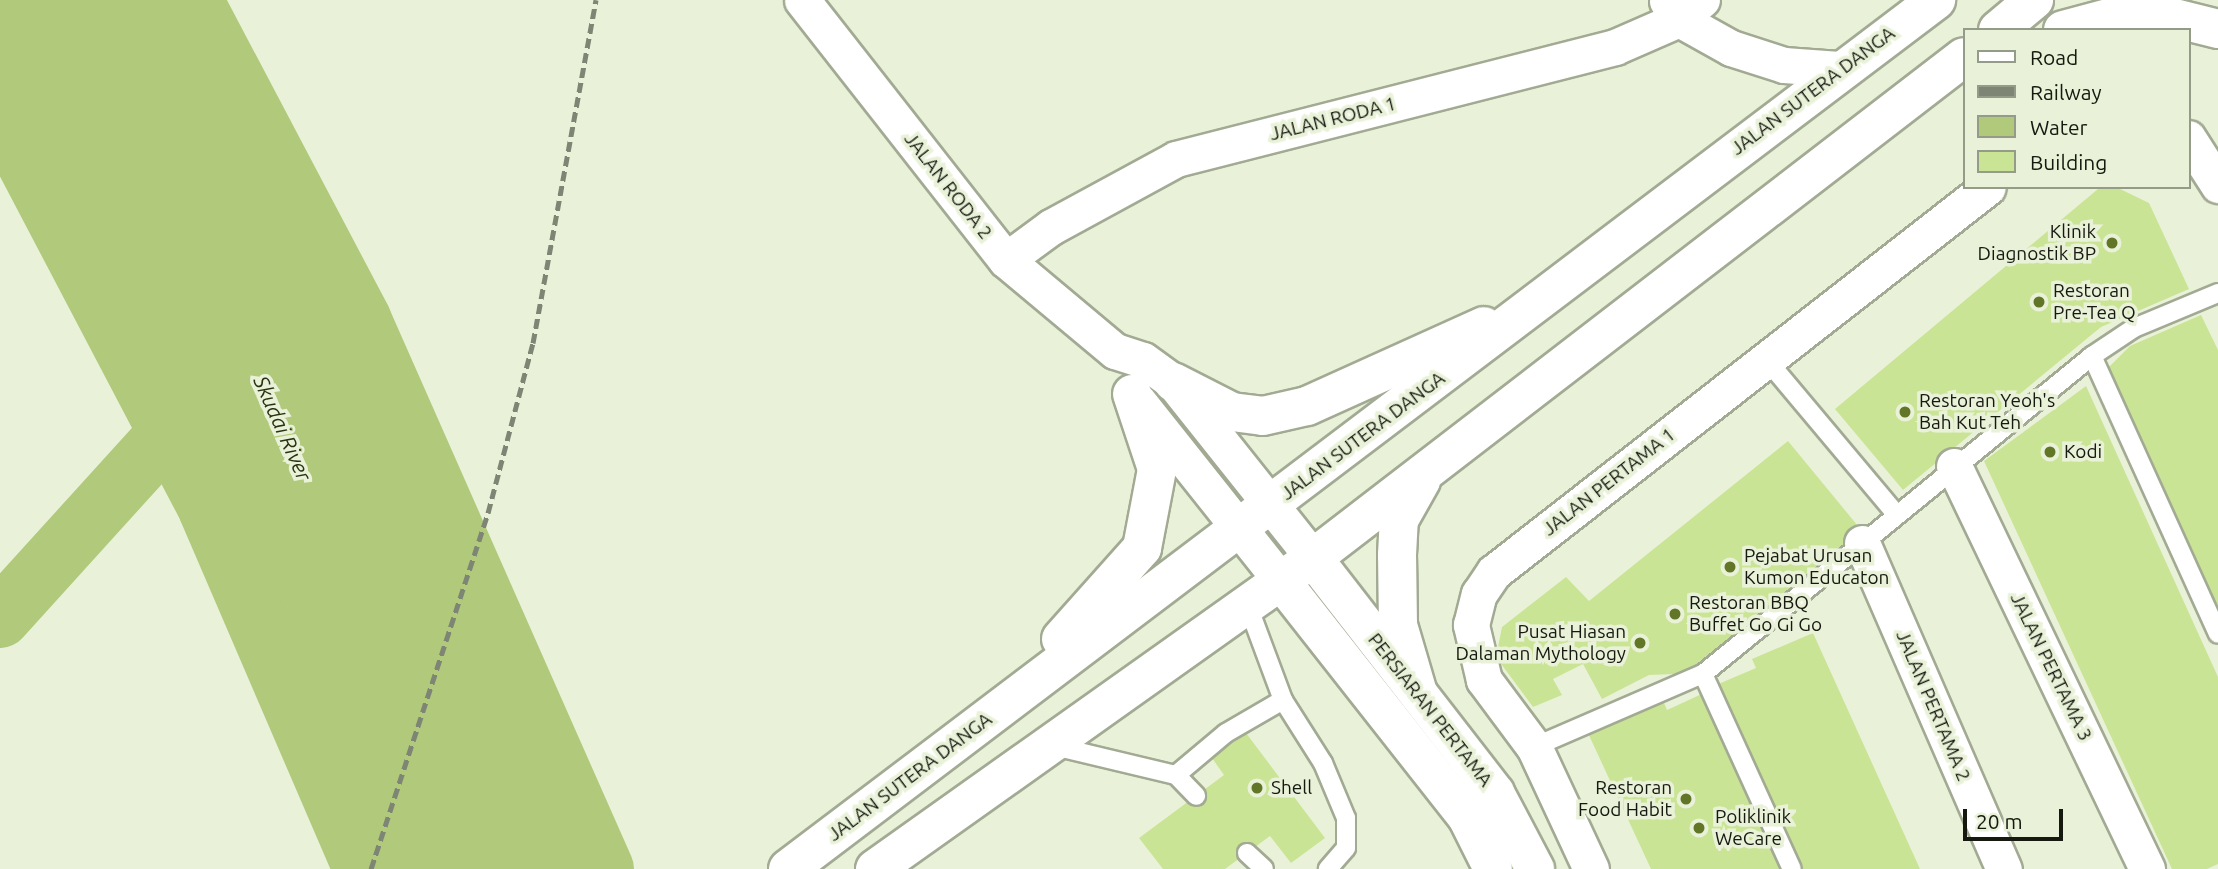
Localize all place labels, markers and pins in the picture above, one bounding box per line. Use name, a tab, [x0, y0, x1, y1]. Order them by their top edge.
place label: Klinik Diagnostik BP	[1978, 221, 2096, 265]
marker: Klinik Diagnostik BP	[2102, 233, 2122, 253]
place label: Restoran Pre-Tea Q	[2053, 280, 2136, 324]
marker: Restoran Pre-Tea Q	[2031, 294, 2047, 310]
place label: Restoran Yeoh's Bah Kut Teh	[1919, 390, 2055, 434]
marker: Restoran Yeoh's Bah Kut Teh	[1897, 404, 1913, 420]
place label: Kodi	[2064, 441, 2102, 463]
marker: Kodi	[2042, 444, 2058, 460]
place label: Pejabat Urusan Kumon Educaton	[1744, 545, 1889, 589]
marker: Pejabat Urusan Kumon Educaton	[1722, 559, 1738, 575]
place label: Restoran BBQ Buffet Go Gi Go	[1689, 592, 1822, 636]
marker: Restoran BBQ Buffet Go Gi Go	[1667, 606, 1683, 622]
place label: Pusat Hiasan Dalaman Mythology	[1455, 621, 1626, 665]
marker: Pusat Hiasan Dalaman Mythology	[1632, 635, 1648, 651]
place label: Shell	[1271, 777, 1312, 799]
place label: Restoran Food Habit	[1578, 777, 1672, 821]
marker: Shell	[1249, 780, 1265, 796]
marker: Restoran Food Habit	[1678, 791, 1694, 807]
place label: Poliklinik WeCare	[1715, 806, 1791, 850]
marker: Poliklinik WeCare	[1689, 818, 1709, 838]

